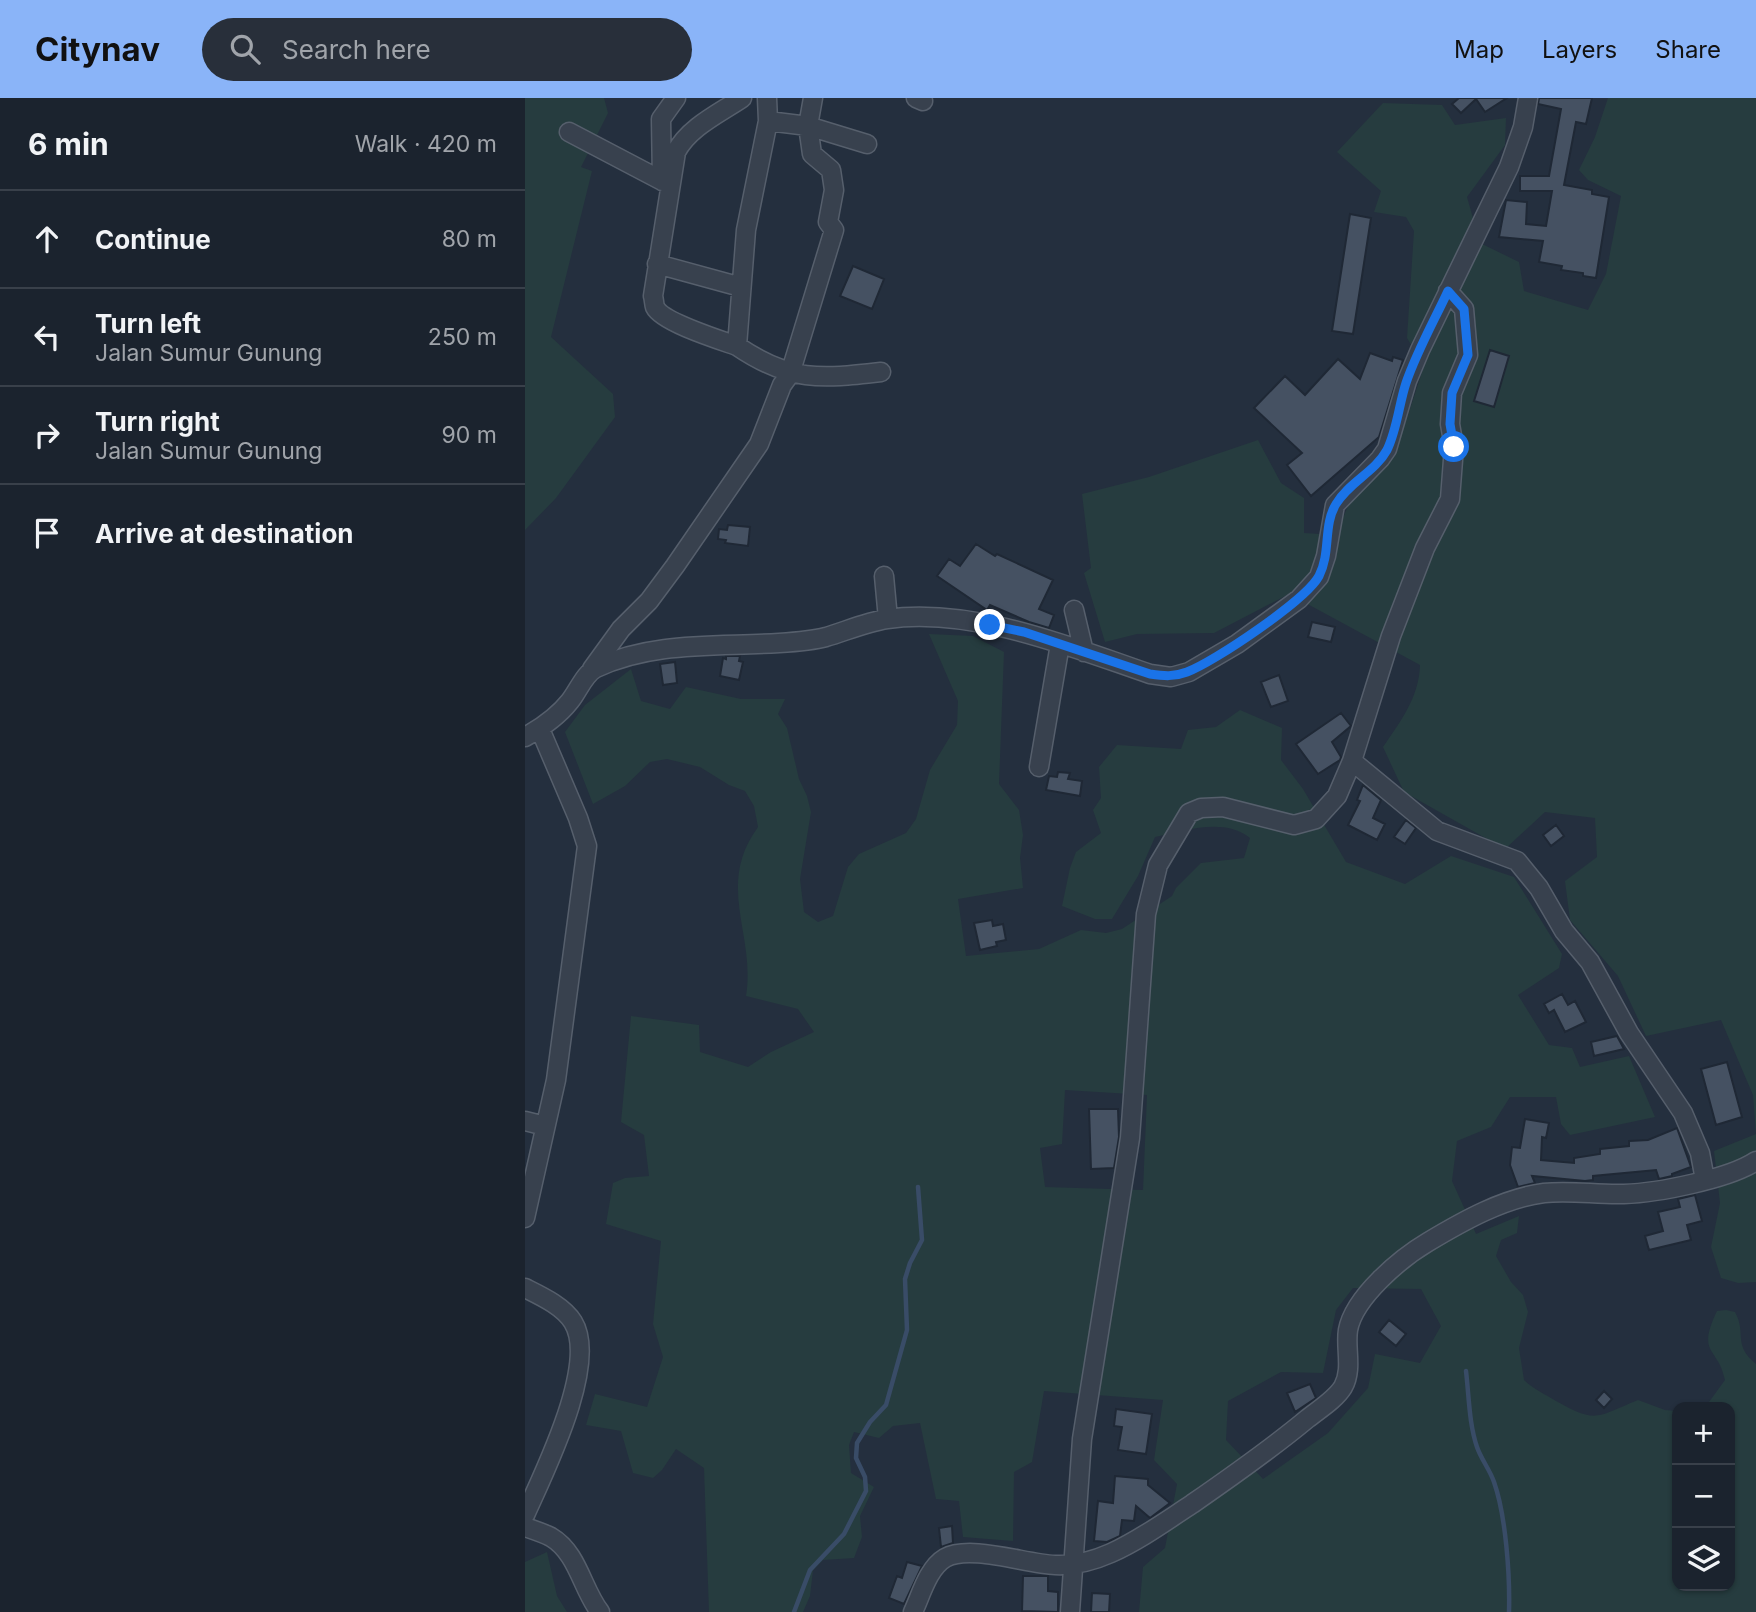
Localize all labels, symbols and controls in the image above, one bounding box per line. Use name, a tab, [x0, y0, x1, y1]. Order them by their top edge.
search box	[202, 18, 692, 81]
text: Citynav	[35, 29, 160, 69]
icon: search	[226, 30, 264, 68]
text: Search here	[282, 34, 431, 65]
text: Map	[1454, 35, 1504, 64]
text: Layers	[1542, 35, 1617, 64]
text: Share	[1655, 35, 1721, 64]
text: 6 min	[28, 126, 109, 162]
text: Walk · 420 m	[355, 130, 497, 158]
icon: ahead	[28, 220, 66, 258]
text: Continue	[95, 224, 211, 255]
text: 80 m	[442, 225, 497, 253]
text: Turn left	[95, 308, 201, 339]
icon: left	[28, 318, 66, 356]
text: 250 m	[428, 323, 497, 351]
text: Jalan Sumur Gunung	[95, 339, 322, 367]
text: Turn right	[95, 406, 220, 437]
icon: right	[28, 416, 66, 454]
text: 90 m	[442, 421, 497, 449]
route start	[1438, 431, 1469, 462]
text: Jalan Sumur Gunung	[95, 437, 322, 465]
icon: arrive	[28, 514, 66, 552]
text: Arrive at destination	[95, 518, 354, 549]
route end	[974, 609, 1005, 640]
map controls	[1672, 1402, 1735, 1591]
button: +	[1672, 1402, 1735, 1465]
button: −	[1672, 1465, 1735, 1528]
button: layers	[1672, 1528, 1735, 1591]

